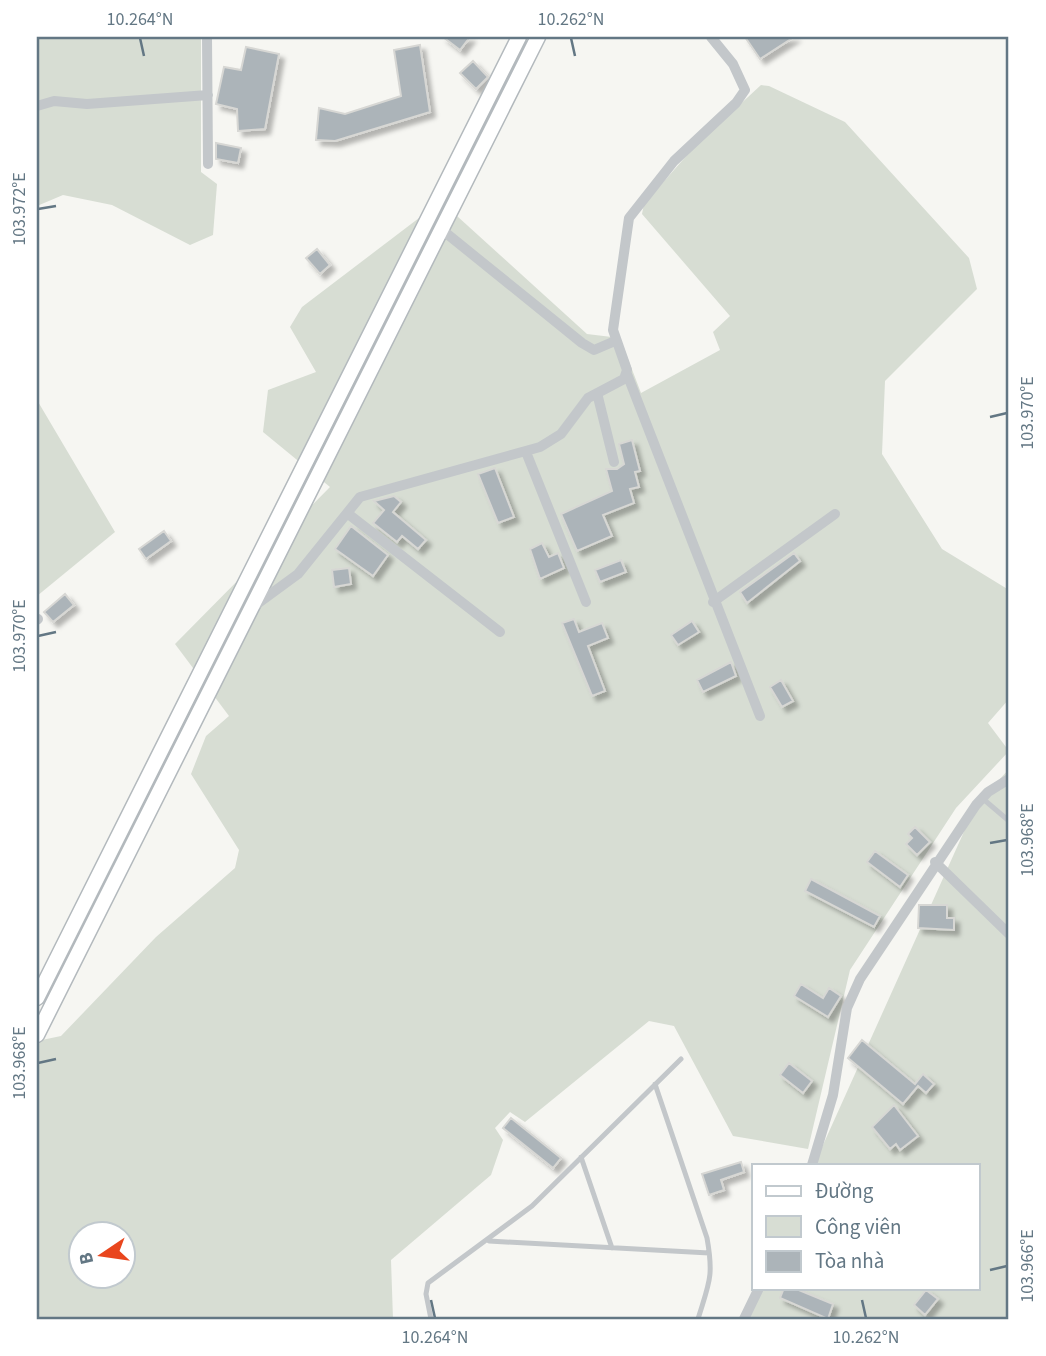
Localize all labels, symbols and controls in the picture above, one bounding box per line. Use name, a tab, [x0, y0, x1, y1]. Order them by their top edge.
text: 10.264°N	[107, 7, 173, 32]
text: 10.262°N	[538, 7, 604, 32]
text: 103.972°E	[7, 172, 32, 246]
text: 103.970°E	[1015, 376, 1040, 450]
text: 103.970°E	[7, 599, 32, 673]
text: 103.968°E	[1015, 803, 1040, 877]
text: 103.968°E	[7, 1026, 32, 1100]
legend	[752, 1164, 979, 1290]
text: Đường	[815, 1176, 874, 1206]
text: Công viên	[815, 1212, 902, 1242]
north arrow	[66, 1220, 136, 1290]
text: 103.966°E	[1015, 1229, 1040, 1303]
text: Tòa nhà	[815, 1246, 884, 1276]
text: B	[72, 1250, 101, 1267]
text: 10.264°N	[402, 1325, 468, 1350]
text: 10.262°N	[833, 1325, 899, 1350]

